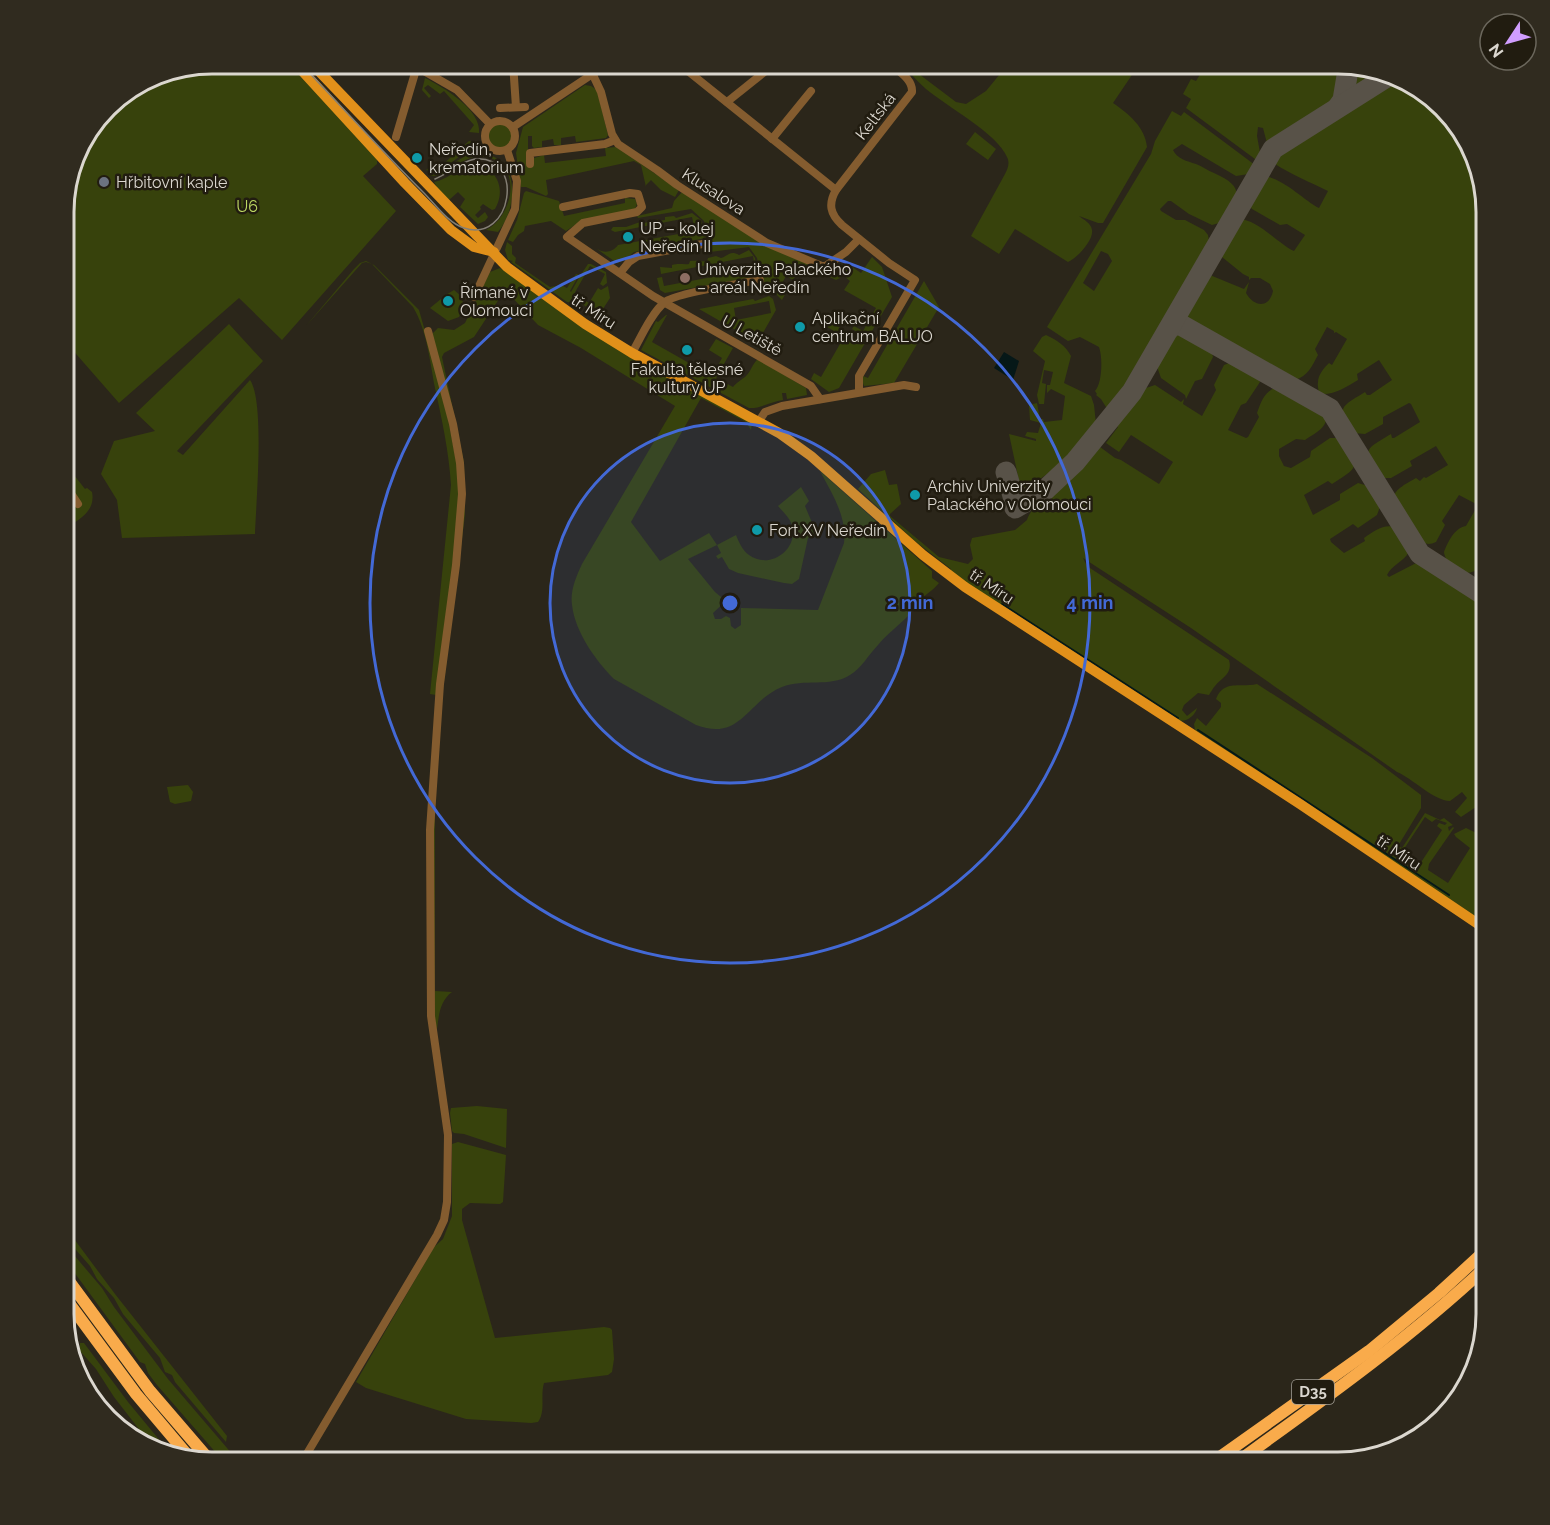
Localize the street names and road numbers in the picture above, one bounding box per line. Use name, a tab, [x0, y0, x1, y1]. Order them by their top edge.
street label: Keltská	[851, 89, 899, 143]
street label: Klusalova	[679, 164, 749, 219]
street label: tř. Míru	[568, 290, 620, 333]
street label: U Letiště	[718, 311, 785, 360]
street label: tř. Míru	[966, 565, 1017, 608]
street label: tř. Míru	[1373, 831, 1424, 874]
road number: D35	[1292, 1380, 1334, 1404]

